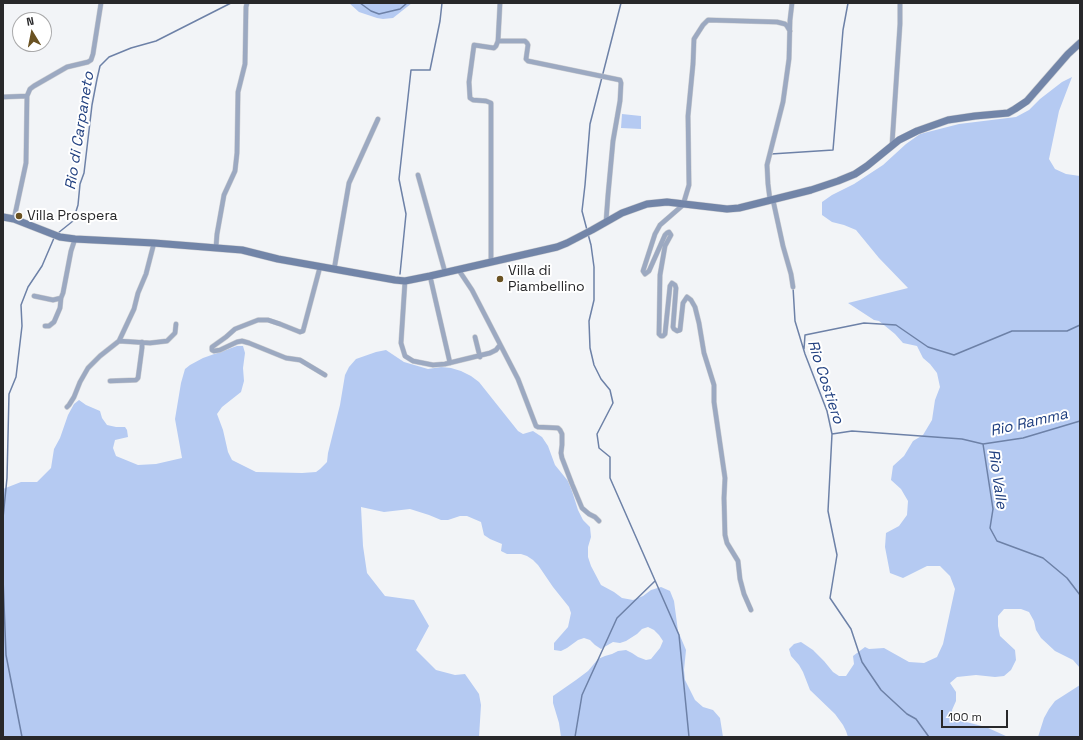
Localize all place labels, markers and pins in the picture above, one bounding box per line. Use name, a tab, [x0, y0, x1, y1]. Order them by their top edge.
place label: Villa Prospera	[27, 208, 117, 224]
marker: Villa Prospera	[14, 211, 24, 221]
place label: Villa di Piambellino	[508, 263, 585, 296]
marker: Villa di Piambellino	[495, 274, 505, 284]

